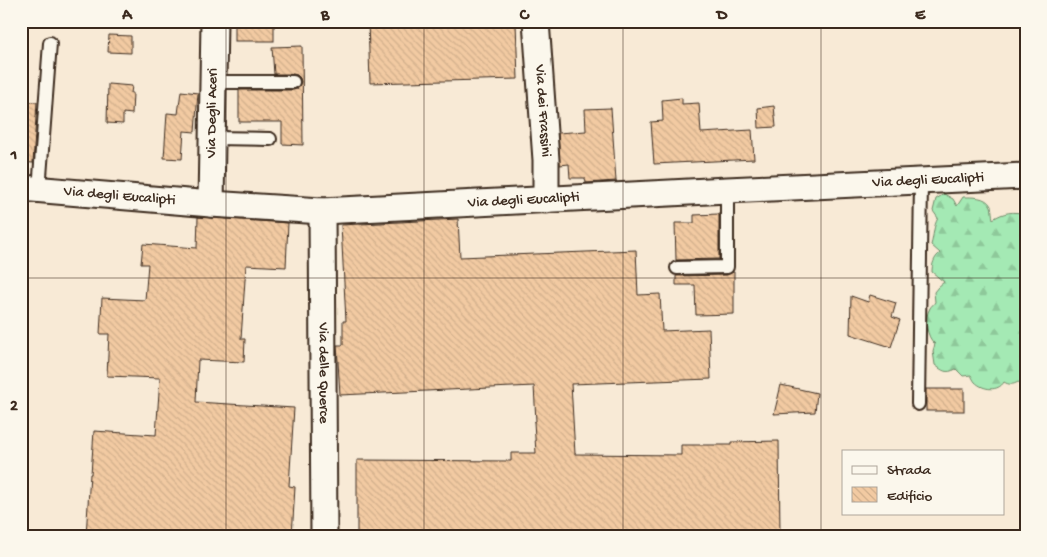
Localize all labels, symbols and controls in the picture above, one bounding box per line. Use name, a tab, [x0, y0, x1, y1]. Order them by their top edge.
text: A	[121, 7, 133, 26]
text: B	[320, 7, 330, 26]
text: C	[519, 7, 530, 26]
text: D	[715, 7, 728, 26]
text: E	[915, 7, 926, 26]
street label: Via dei Frassini	[530, 63, 555, 158]
street label: Via Degli Aceri	[203, 68, 222, 159]
text: 1	[10, 147, 17, 166]
street label: Via degli Eucalipti	[871, 169, 985, 192]
street label: Via degli Eucalipti	[62, 183, 176, 210]
street label: Via degli Eucalipti	[466, 189, 580, 212]
street label: Via delle Querce	[314, 321, 332, 424]
text: 2	[10, 398, 18, 417]
legend	[842, 450, 1004, 514]
text: Strada	[887, 462, 932, 480]
text: Edificio	[887, 488, 933, 506]

